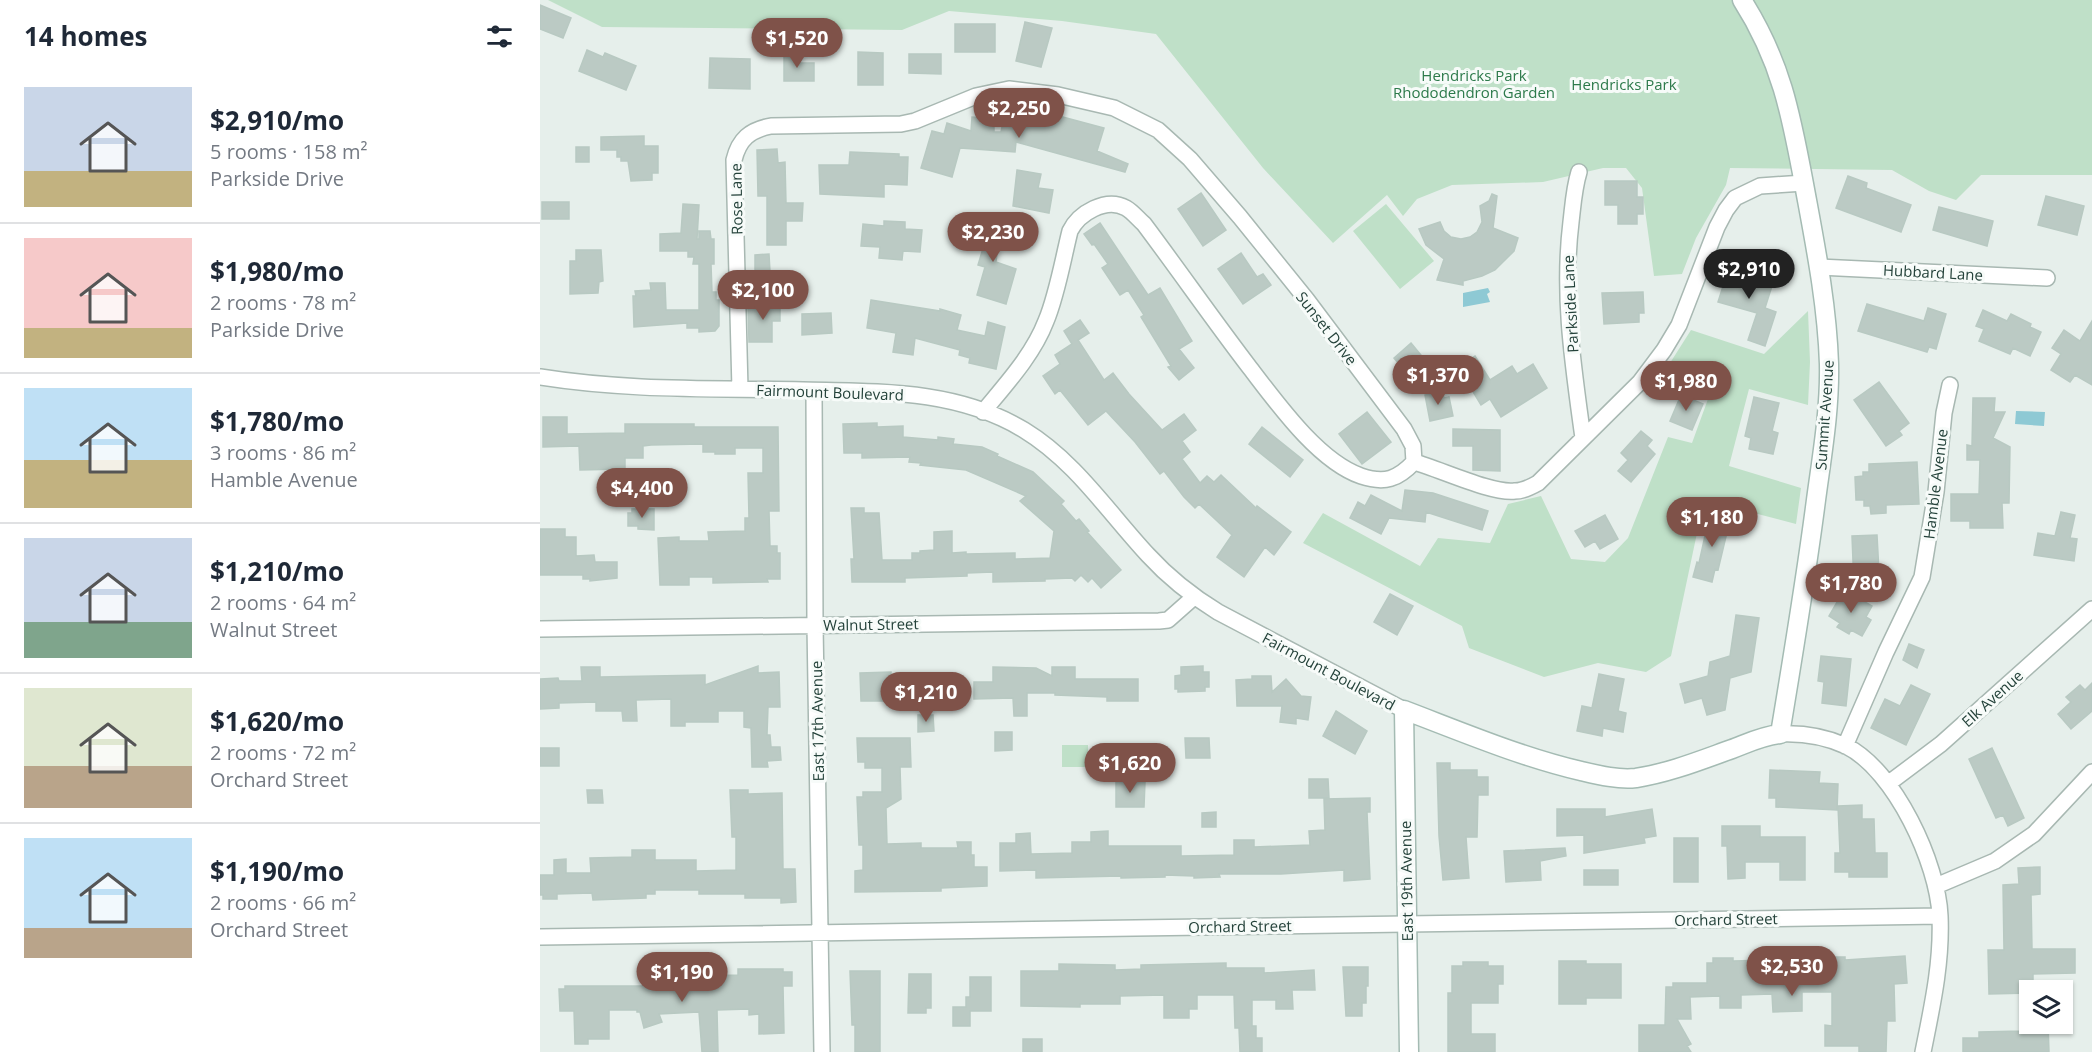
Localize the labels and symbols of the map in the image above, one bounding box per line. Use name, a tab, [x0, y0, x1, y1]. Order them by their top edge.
pin: $1,520	[748, 18, 846, 69]
park label: Hendricks Park Rhododendron Garden	[1393, 65, 1555, 102]
park label: Hendricks Park	[1571, 74, 1677, 94]
pin: $2,250	[970, 88, 1068, 139]
street label: Rose Lane	[725, 163, 747, 235]
pin: $2,230	[944, 212, 1042, 263]
pin: $2,910	[1700, 249, 1798, 300]
street label: Parkside Lane	[1557, 255, 1583, 353]
street label: Hubbard Lane	[1883, 259, 1983, 285]
pin: $2,100	[714, 270, 812, 321]
street label: Sunset Drive	[1292, 287, 1362, 369]
pin: $1,370	[1389, 355, 1487, 406]
street label: Summit Avenue	[1810, 359, 1838, 471]
pin: $1,980	[1637, 361, 1735, 412]
street label: Fairmount Boulevard	[756, 379, 904, 405]
street label: Hamble Avenue	[1918, 428, 1952, 540]
pin: $4,400	[593, 468, 691, 519]
pin: $1,180	[1663, 497, 1761, 548]
pin: $1,780	[1802, 563, 1900, 614]
street label: Walnut Street	[823, 613, 919, 635]
street label: Fairmount Boulevard	[1259, 627, 1399, 715]
street label: East 17th Avenue	[806, 660, 828, 782]
street label: Elk Avenue	[1957, 665, 2027, 731]
pin: $1,210	[877, 672, 975, 723]
pin: $1,620	[1081, 743, 1179, 794]
street label: East 19th Avenue	[1395, 820, 1417, 942]
street label: Orchard Street	[1674, 908, 1778, 930]
street label: Orchard Street	[1188, 915, 1292, 937]
pin: $2,530	[1743, 946, 1841, 997]
pin: $1,190	[633, 952, 731, 1003]

